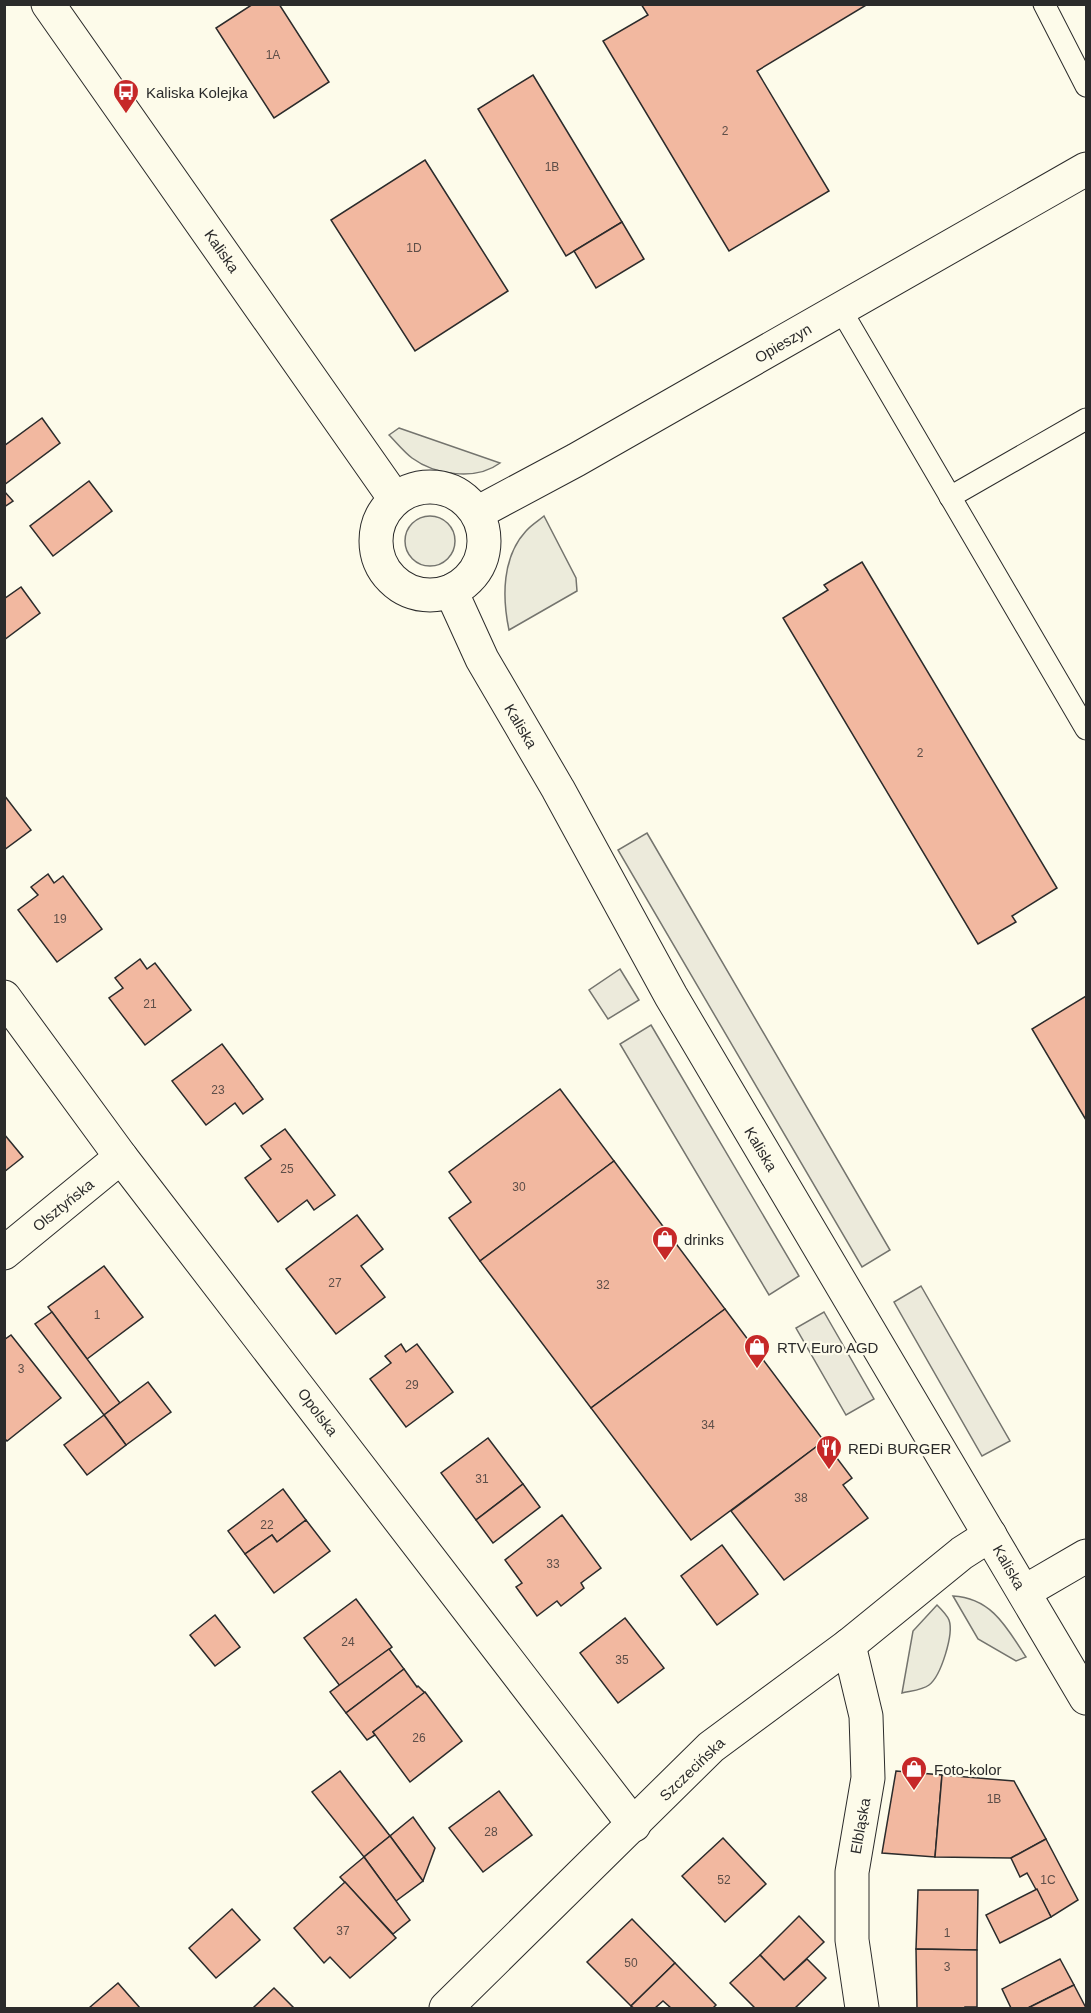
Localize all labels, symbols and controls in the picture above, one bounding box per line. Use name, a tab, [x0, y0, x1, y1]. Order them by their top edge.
house number: 1A	[266, 48, 280, 62]
bus stop icon: Kaliska Kolejka	[111, 77, 141, 115]
place label: Kaliska Kolejka	[146, 84, 248, 101]
house number: 2	[722, 124, 729, 138]
house number: 1B	[545, 160, 559, 174]
street label: Kaliska	[201, 226, 243, 276]
house number: 1D	[406, 241, 422, 255]
street label: Opieszyn	[752, 320, 814, 366]
street label: Kaliska	[501, 701, 541, 752]
house number: 2	[917, 746, 924, 760]
house number: 19	[53, 912, 67, 926]
house number: 21	[143, 997, 157, 1011]
house number: 23	[211, 1083, 225, 1097]
street label: Kaliska	[741, 1124, 781, 1175]
house number: 25	[280, 1162, 294, 1176]
street label: Olsztyńska	[29, 1175, 97, 1235]
house number: 30	[512, 1180, 526, 1194]
shop icon: drinks	[650, 1224, 680, 1262]
place label: drinks	[684, 1231, 724, 1248]
house number: 27	[328, 1276, 342, 1290]
house number: 32	[596, 1278, 610, 1292]
house number: 1	[94, 1308, 101, 1322]
shop icon: RTV Euro AGD	[742, 1332, 772, 1370]
place label: RTV Euro AGD	[777, 1339, 879, 1356]
house number: 3	[18, 1362, 25, 1376]
house number: 29	[405, 1378, 419, 1392]
street label: Opolska	[295, 1385, 342, 1440]
house number: 34	[701, 1418, 715, 1432]
restaurant icon: REDi BURGER	[814, 1433, 844, 1471]
place label: REDi BURGER	[848, 1440, 952, 1457]
house number: 31	[475, 1472, 489, 1486]
house number: 38	[794, 1491, 808, 1505]
house number: 22	[260, 1518, 274, 1532]
street label: Kaliska	[990, 1542, 1029, 1593]
house number: 33	[546, 1557, 560, 1571]
house number: 24	[341, 1635, 355, 1649]
house number: 35	[615, 1653, 629, 1667]
house number: 26	[412, 1731, 426, 1745]
street label: Szczecińska	[656, 1733, 728, 1804]
shop icon: Foto-kolor	[899, 1754, 929, 1792]
place label: Foto-kolor	[934, 1761, 1002, 1778]
house number: 1B	[987, 1792, 1001, 1806]
street label: Elbląska	[847, 1796, 873, 1855]
house number: 28	[484, 1825, 498, 1839]
house number: 52	[717, 1873, 731, 1887]
house number: 1C	[1040, 1873, 1056, 1887]
house number: 37	[336, 1924, 350, 1938]
house number: 1	[944, 1926, 951, 1940]
house number: 50	[624, 1956, 638, 1970]
house number: 3	[944, 1960, 951, 1974]

